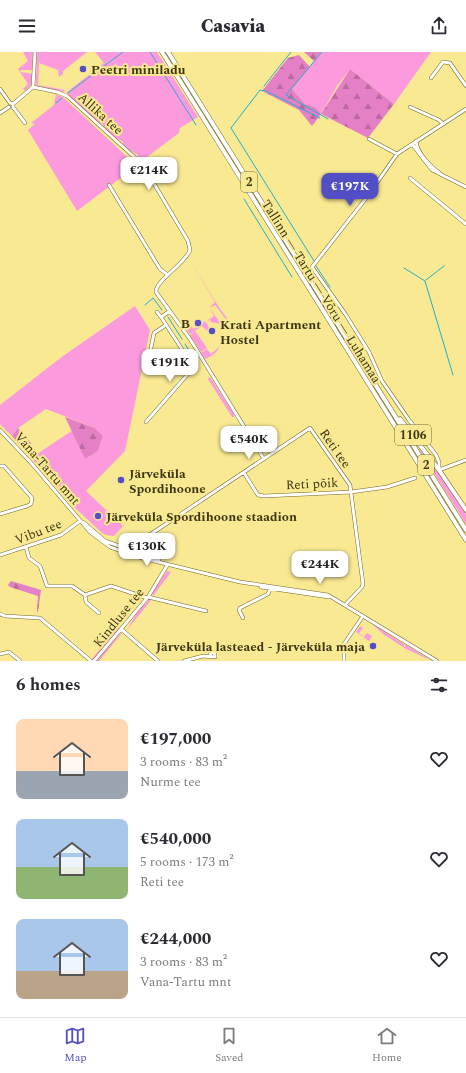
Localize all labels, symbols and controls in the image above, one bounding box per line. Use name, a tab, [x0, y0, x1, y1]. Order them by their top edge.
text: Casavia	[201, 13, 265, 40]
icon: menu	[16, 15, 38, 37]
icon: share	[428, 15, 450, 37]
place label: Peetri miniladu	[91, 60, 186, 80]
marker: Peetri miniladu	[78, 64, 88, 74]
street label: Allika tee	[73, 88, 128, 140]
pin: €214K	[121, 157, 177, 191]
text: €214K	[129, 160, 169, 180]
road number: 2	[241, 172, 257, 192]
pin: €197K	[322, 173, 378, 207]
text: €197K	[330, 176, 370, 196]
street label: Tallinn — Tartu — Võru — Luhamaa	[256, 196, 386, 388]
place label: B	[181, 314, 190, 334]
place label: Krati Apartment Hostel	[220, 315, 321, 350]
marker: B	[193, 318, 203, 328]
marker: Krati Apartment Hostel	[207, 326, 217, 336]
pin: €191K	[142, 349, 198, 383]
text: €191K	[150, 352, 190, 372]
street label: Reti tee	[314, 425, 356, 472]
road number: 1106	[395, 425, 431, 445]
pin: €540K	[221, 426, 277, 460]
street label: Vana-Tartu mnt	[10, 428, 85, 510]
text: €540K	[229, 429, 269, 449]
road number: 2	[418, 455, 434, 475]
place label: Järveküla Spordihoone	[129, 464, 206, 499]
street label: Reti põik	[285, 473, 339, 495]
marker: Järveküla Spordihoone	[116, 475, 126, 485]
place label: Järveküla Spordihoone staadion	[106, 507, 297, 527]
marker: Järveküla Spordihoone staadion	[93, 511, 103, 521]
street label: Vibu tee	[12, 514, 65, 550]
pin: €130K	[119, 533, 175, 567]
text: €130K	[127, 536, 167, 556]
pin: €244K	[292, 551, 348, 585]
text: €244K	[300, 554, 340, 574]
street label: Kindluse tee	[88, 584, 149, 652]
place label: Järveküla lasteaed - Järveküla maja	[156, 637, 365, 657]
marker: Järveküla lasteaed - Järveküla maja	[368, 641, 378, 651]
text: 6 homes	[16, 672, 81, 698]
icon: filters	[428, 674, 450, 696]
text: €197,000	[140, 726, 211, 752]
icon: home	[48, 735, 96, 783]
icon: heart	[428, 748, 450, 770]
text: 3 rooms · 83 m²	[140, 752, 227, 772]
text: Nurme tee	[140, 772, 201, 792]
text: €540,000	[140, 826, 211, 852]
icon: home	[48, 835, 96, 883]
icon: heart	[428, 848, 450, 870]
text: 5 rooms · 173 m²	[140, 852, 234, 872]
text: Reti tee	[140, 872, 184, 892]
text: €244,000	[140, 926, 211, 952]
icon: home	[48, 935, 96, 983]
icon: heart	[428, 948, 450, 970]
text: 3 rooms · 83 m²	[140, 952, 227, 972]
text: Vana-Tartu mnt	[140, 972, 232, 992]
tab: Map	[64, 1025, 87, 1066]
tab: Saved	[215, 1025, 243, 1066]
tab: Home	[372, 1025, 402, 1066]

